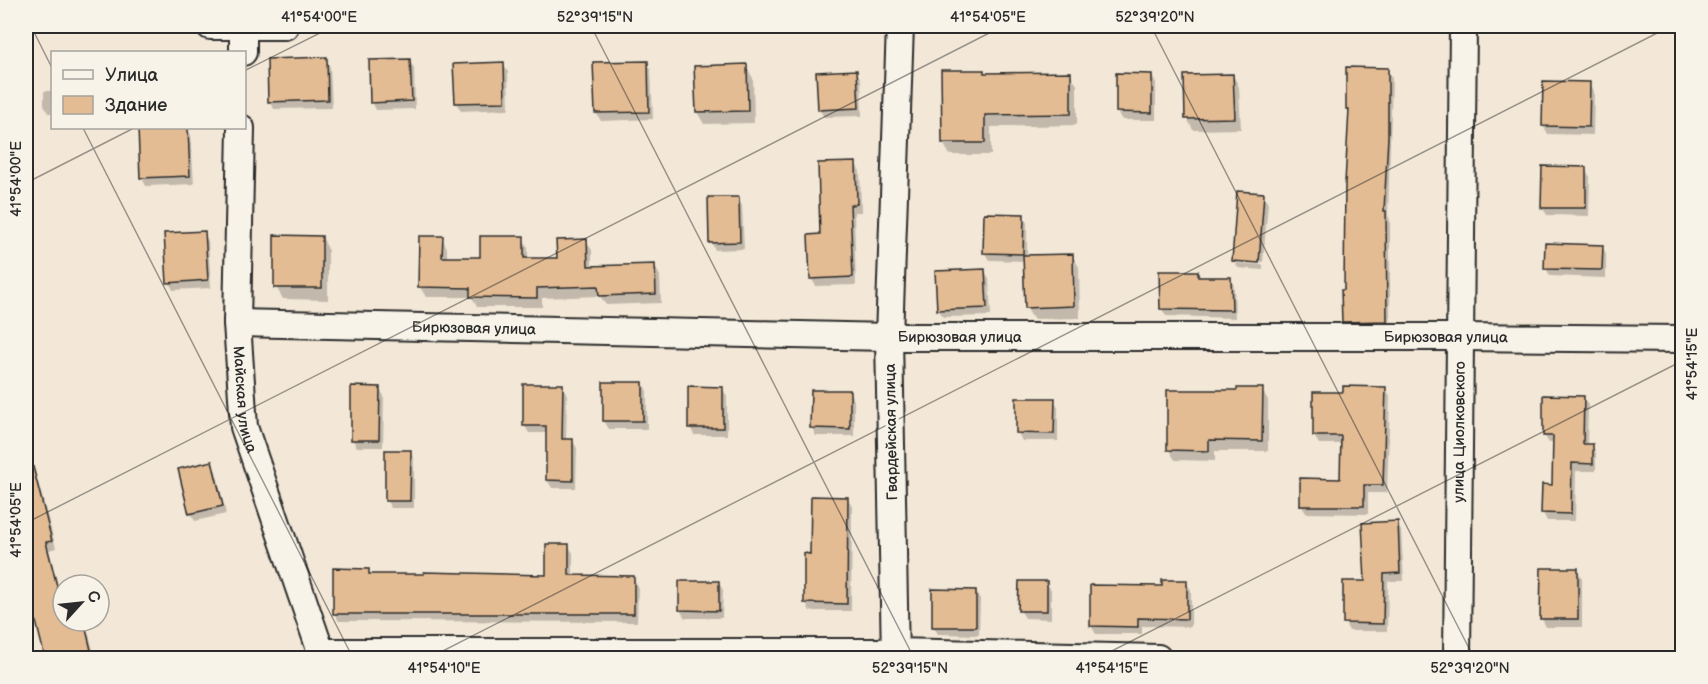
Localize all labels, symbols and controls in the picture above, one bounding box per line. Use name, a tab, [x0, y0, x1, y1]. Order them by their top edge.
text: 41°54'00"E	[281, 8, 357, 27]
text: 52°39'15"N	[557, 8, 633, 27]
text: 41°54'05"E	[950, 8, 1026, 27]
text: 52°39'20"N	[1115, 8, 1195, 27]
legend	[51, 51, 246, 129]
text: Улица	[105, 65, 159, 86]
text: Здание	[105, 95, 167, 116]
text: 41°54'00"E	[7, 141, 26, 217]
street label: Бирюзовая улица	[412, 318, 536, 339]
text: 41°54'15"E	[1683, 327, 1702, 400]
street label: Бирюзовая улица	[898, 328, 1022, 347]
street label: Бирюзовая улица	[1384, 328, 1508, 347]
street label: Майская улица	[229, 345, 261, 456]
street label: улица Циолковского	[1449, 361, 1470, 503]
street label: Гвардейская улица	[881, 363, 902, 501]
text: 41°54'05"E	[7, 482, 26, 558]
north arrow	[51, 573, 111, 633]
text: С	[82, 588, 104, 606]
text: 41°54'10"E	[407, 659, 481, 678]
text: 52°39'15"N	[872, 659, 948, 678]
text: 41°54'15"E	[1076, 659, 1149, 678]
text: 52°39'20"N	[1430, 659, 1510, 678]

